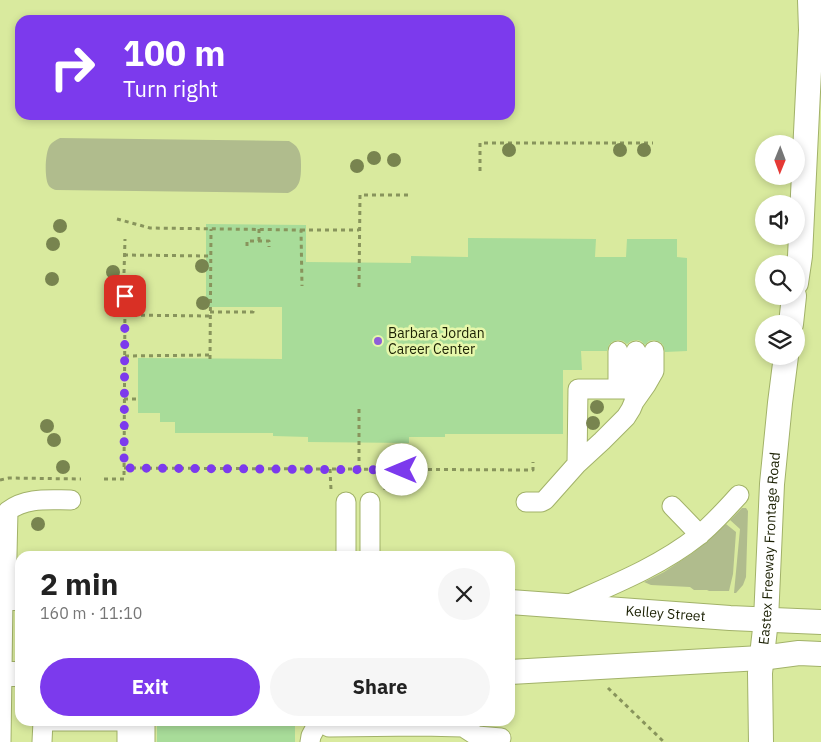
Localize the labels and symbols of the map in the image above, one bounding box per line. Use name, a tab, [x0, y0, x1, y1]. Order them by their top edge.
north arrow	[755, 135, 805, 185]
pin	[104, 275, 146, 317]
place label: Barbara Jordan Career Center	[388, 324, 485, 358]
marker: Barbara Jordan Career Center	[372, 335, 384, 347]
position arrow	[375, 443, 427, 495]
street label: Eastex Freeway Frontage Road	[754, 451, 784, 646]
street label: Kelley Street	[625, 601, 706, 625]

